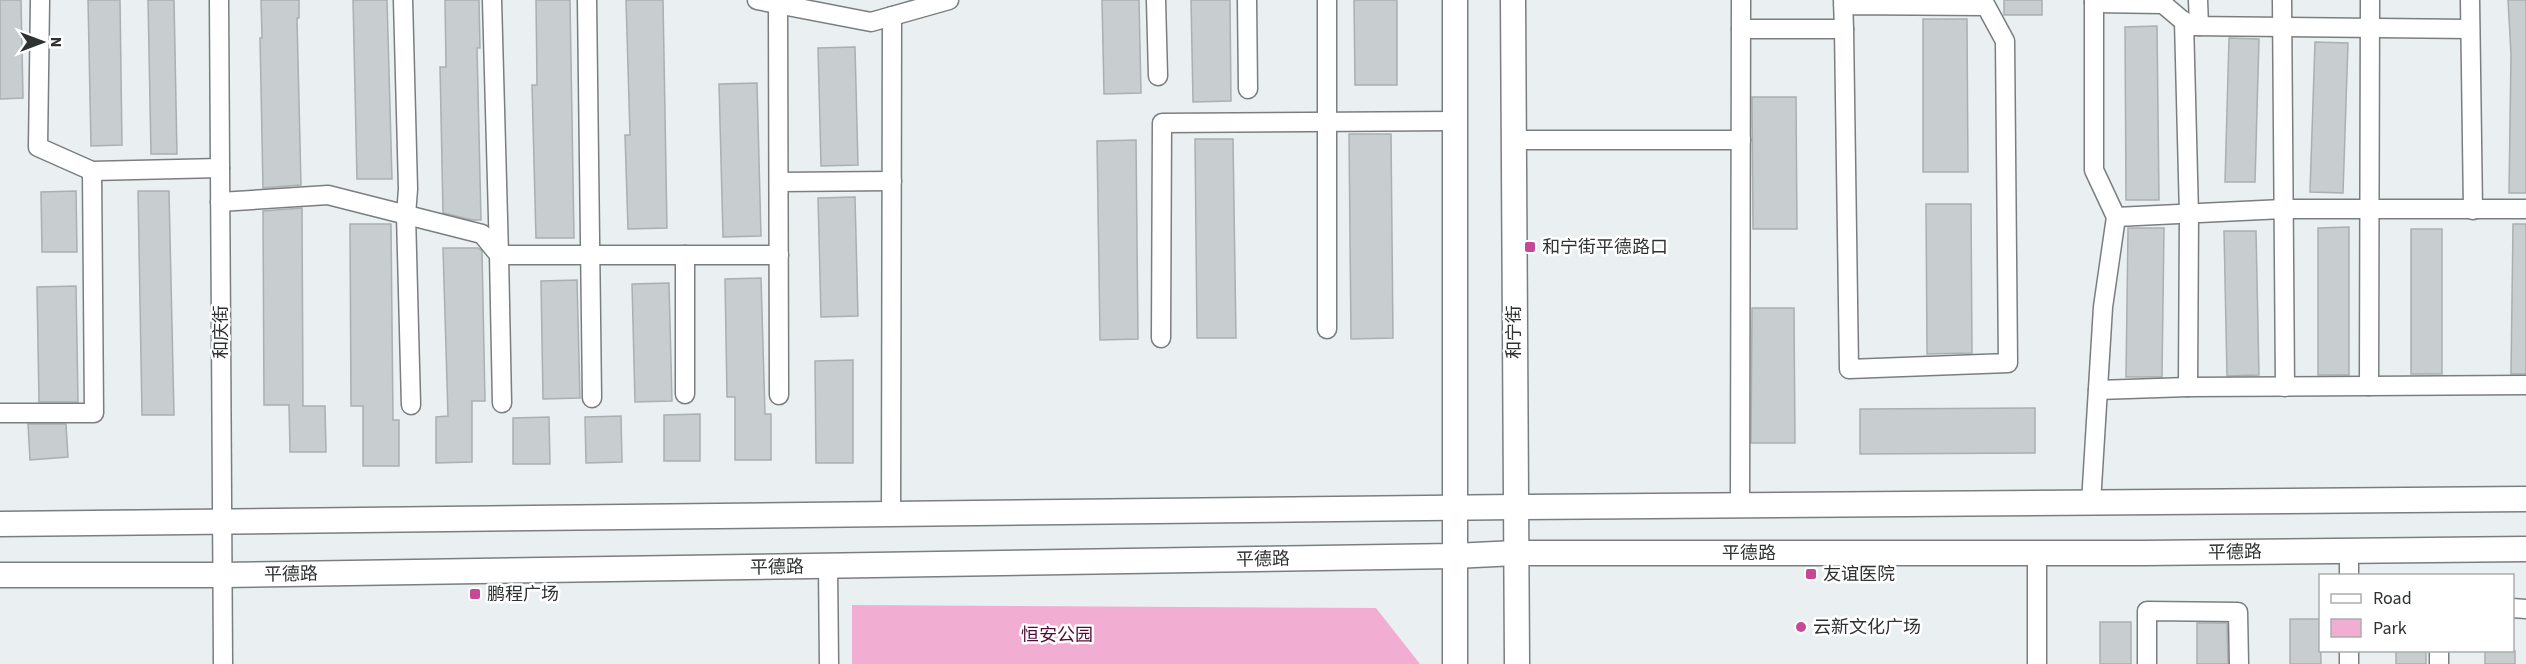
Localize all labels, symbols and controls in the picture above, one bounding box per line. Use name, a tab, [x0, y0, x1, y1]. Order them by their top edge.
north arrow	[12, 12, 72, 72]
text: N	[45, 37, 67, 47]
place label: 和宁街平德路口	[1542, 235, 1668, 260]
marker: 和宁街平德路口	[1523, 240, 1537, 254]
street label: 和庆街	[209, 305, 234, 359]
street label: 和宁街	[1502, 305, 1527, 359]
street label: 平德路	[2208, 540, 2262, 565]
street label: 平德路	[1722, 541, 1776, 566]
street label: 平德路	[1236, 547, 1290, 572]
street label: 平德路	[750, 555, 804, 580]
street label: 平德路	[264, 562, 318, 587]
place label: 友谊医院	[1823, 562, 1895, 587]
marker: 友谊医院	[1804, 567, 1818, 581]
legend	[2319, 574, 2514, 652]
place label: 鹏程广场	[487, 582, 559, 607]
text: Road	[2373, 586, 2412, 611]
marker: 鹏程广场	[468, 587, 482, 601]
place label: 云新文化广场	[1813, 615, 1921, 640]
text: Park	[2373, 616, 2407, 641]
marker: 云新文化广场	[1794, 620, 1808, 634]
park label: 恒安公园	[1021, 623, 1093, 648]

